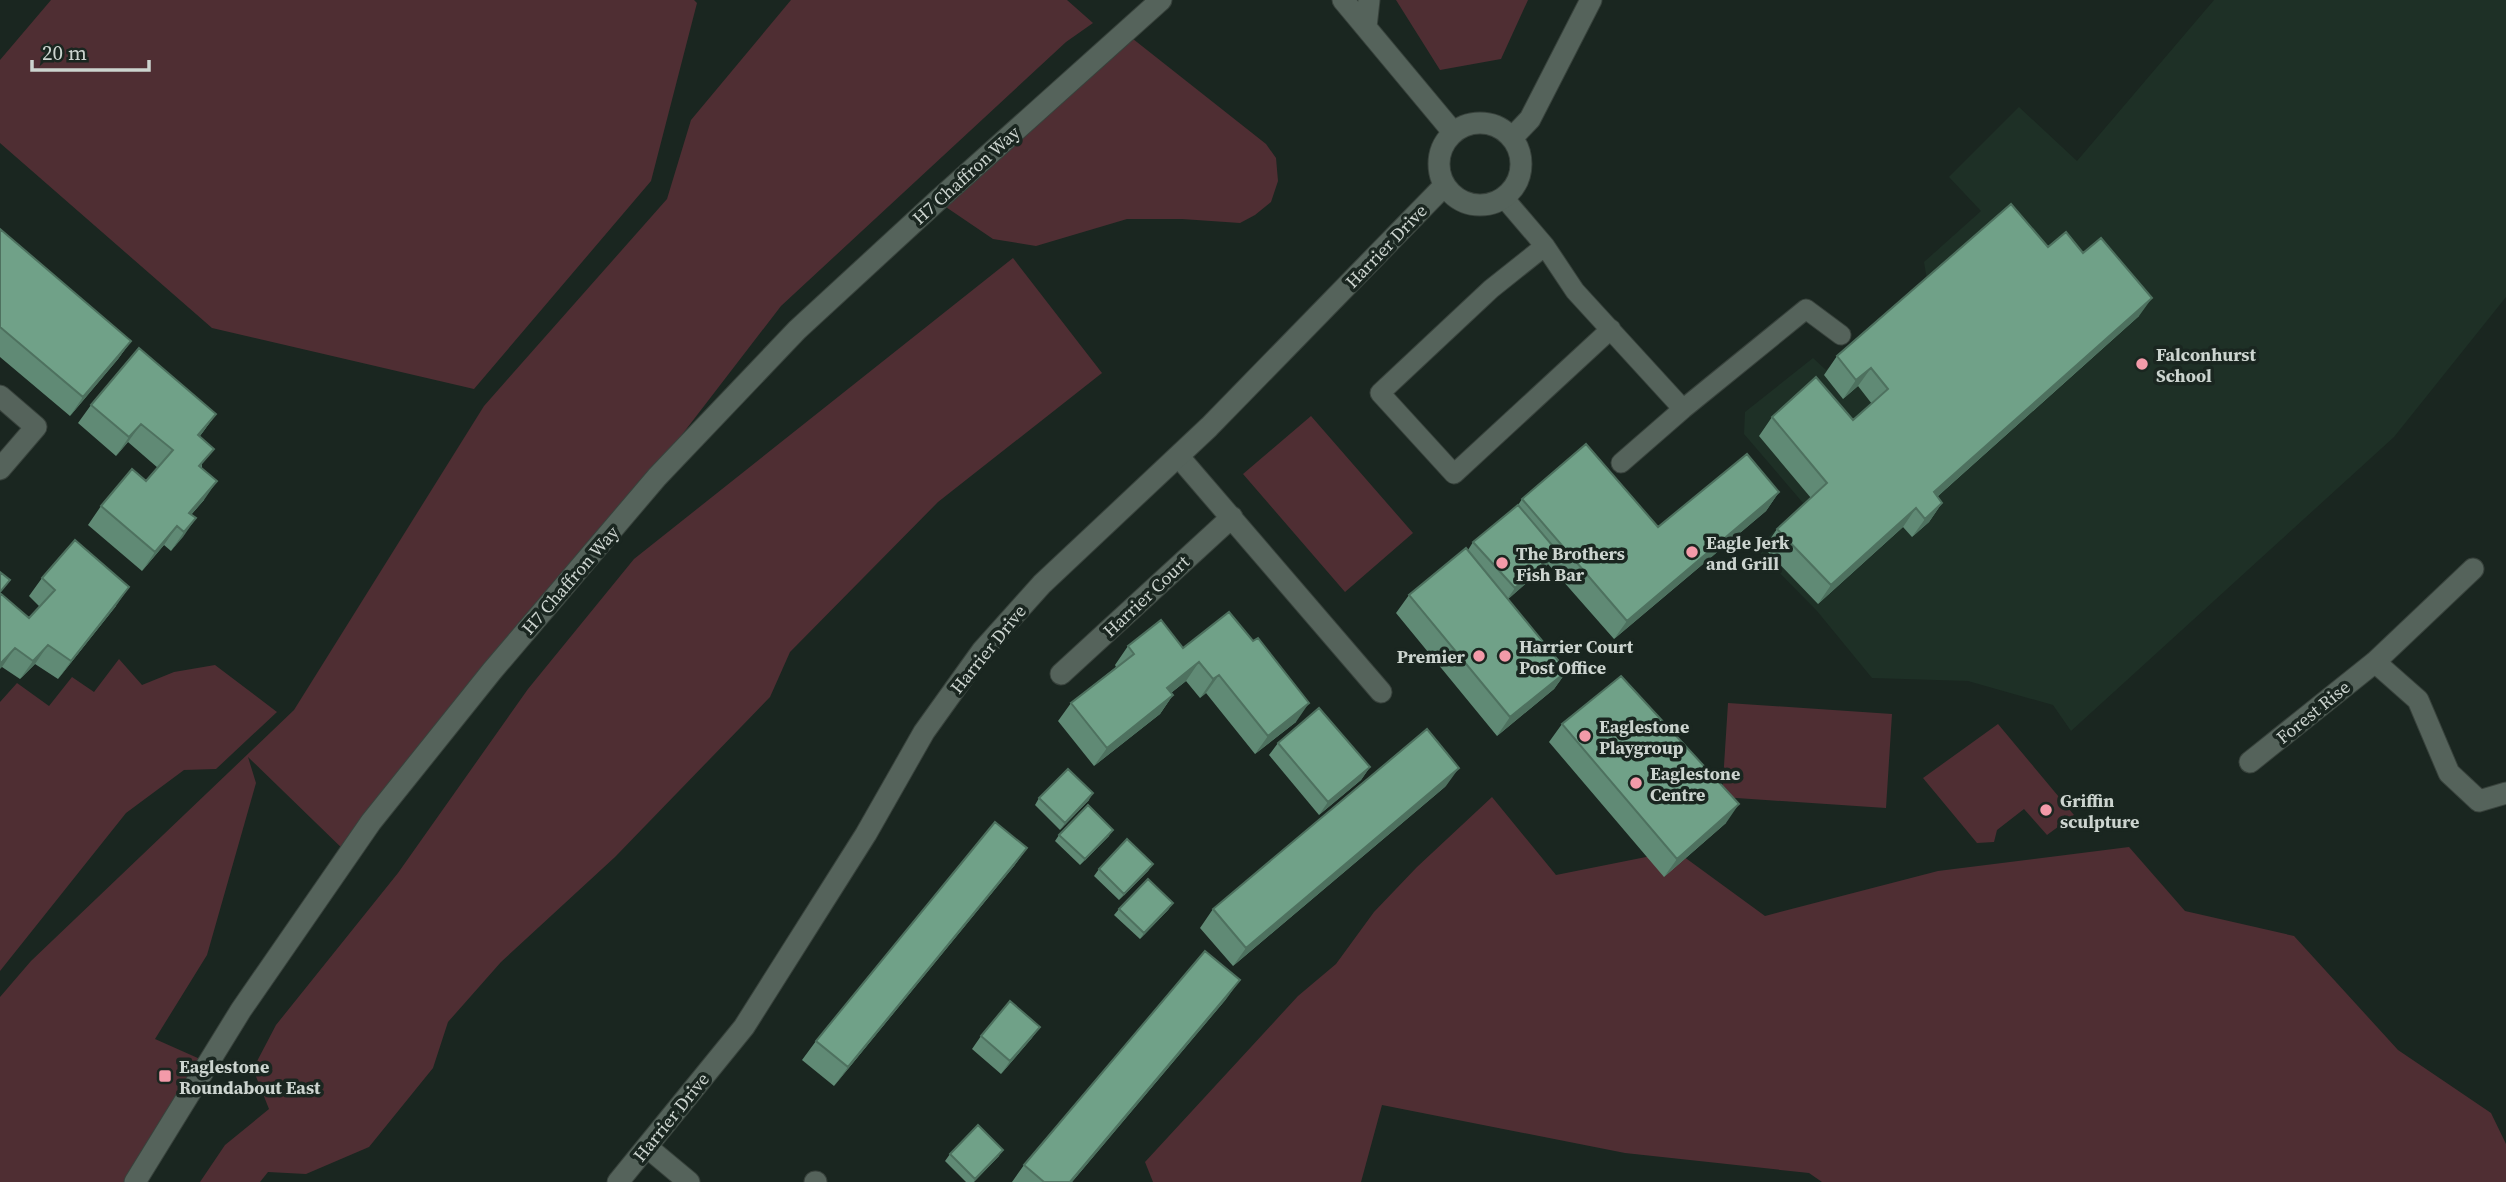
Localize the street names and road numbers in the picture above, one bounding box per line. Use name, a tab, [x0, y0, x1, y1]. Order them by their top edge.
street label: H7 Chaffron Way	[907, 119, 1026, 230]
street label: Harrier Drive	[1340, 199, 1432, 293]
street label: H7 Chaffron Way	[516, 520, 625, 640]
street label: Harrier Court	[1097, 549, 1195, 643]
street label: Harrier Drive	[944, 599, 1032, 699]
street label: Forest Rise	[2271, 675, 2355, 749]
street label: Harrier Drive	[627, 1067, 715, 1167]

